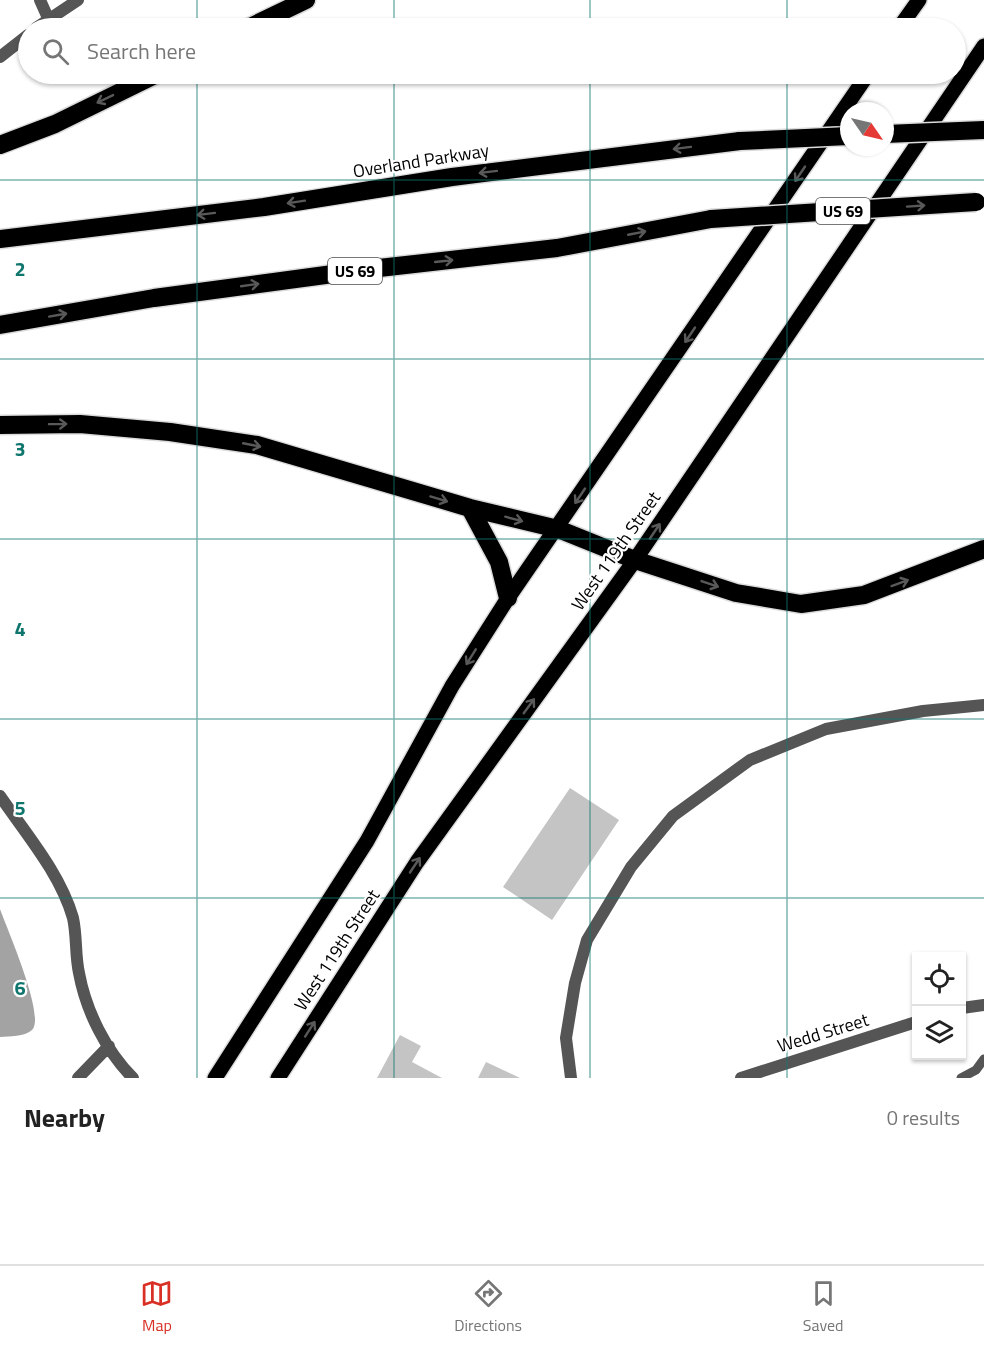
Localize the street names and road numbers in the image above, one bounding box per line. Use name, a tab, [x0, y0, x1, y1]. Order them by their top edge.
street label: Overland Parkway	[351, 136, 491, 185]
road number: US 69	[816, 198, 870, 224]
road number: US 69	[328, 258, 382, 284]
street label: West 119th Street	[564, 485, 667, 616]
street label: West 119th Street	[287, 883, 386, 1016]
street label: Wedd Street	[774, 1006, 872, 1059]

